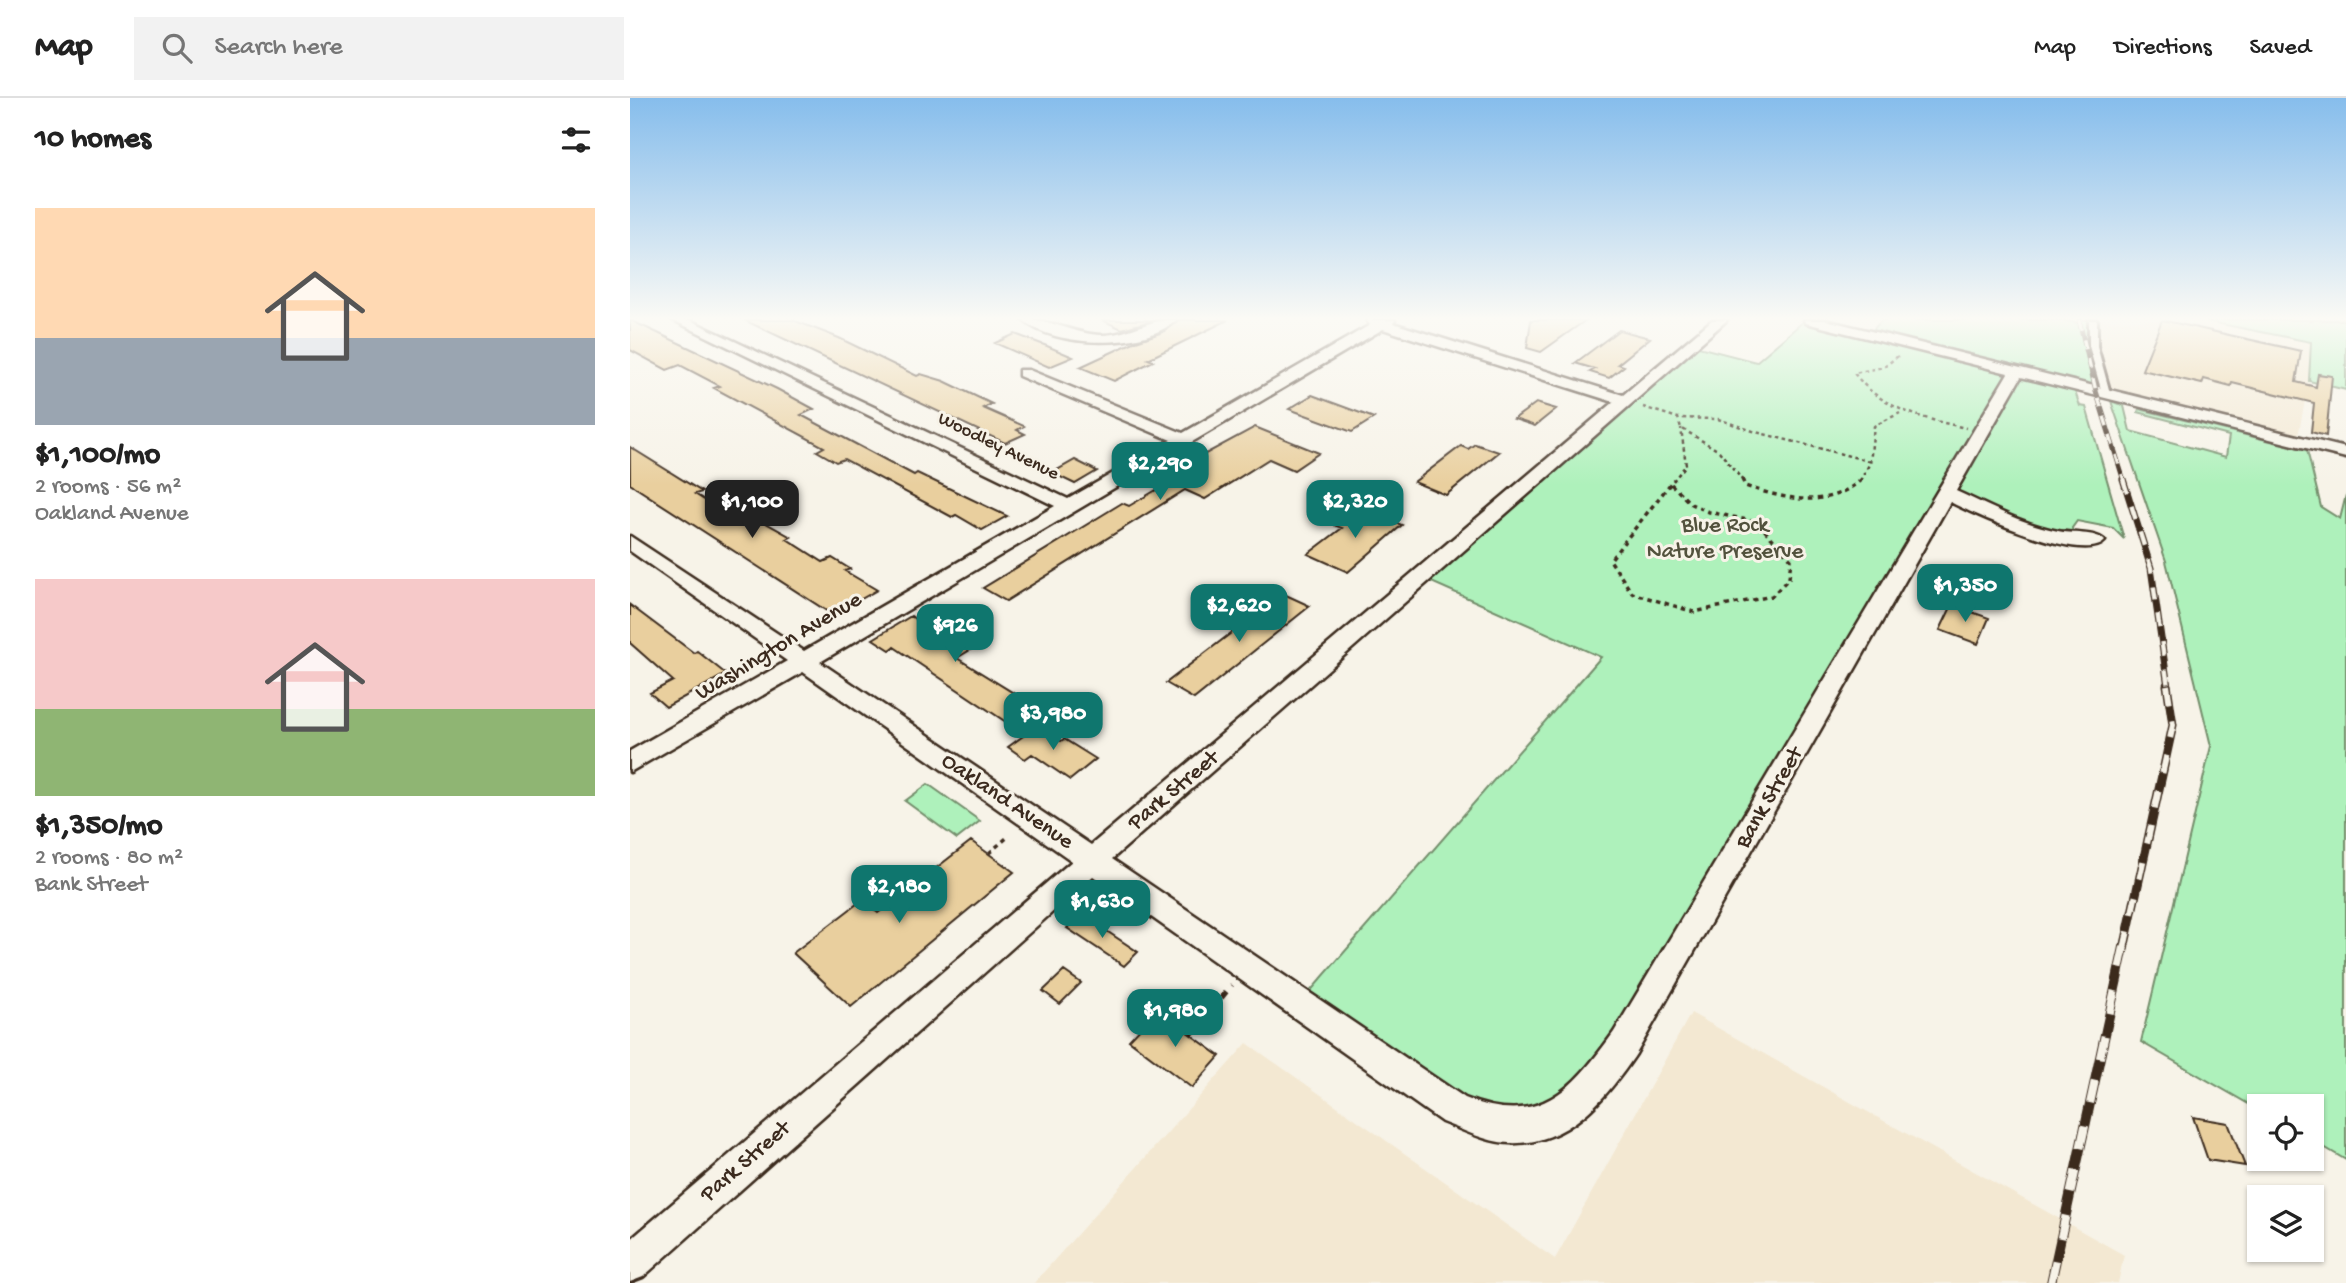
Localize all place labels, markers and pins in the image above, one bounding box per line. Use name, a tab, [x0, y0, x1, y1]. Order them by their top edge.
pin: $2,290	[1103, 442, 1217, 502]
pin: $1,100	[695, 480, 809, 540]
pin: $2,320	[1298, 480, 1412, 540]
pin: $1,350	[1908, 564, 2022, 624]
pin: $2,620	[1182, 584, 1296, 644]
pin: $926	[914, 604, 996, 664]
pin: $3,980	[996, 692, 1110, 752]
pin: $2,180	[842, 866, 956, 925]
pin: $1,630	[1045, 880, 1159, 940]
pin: $1,980	[1118, 990, 1232, 1049]

